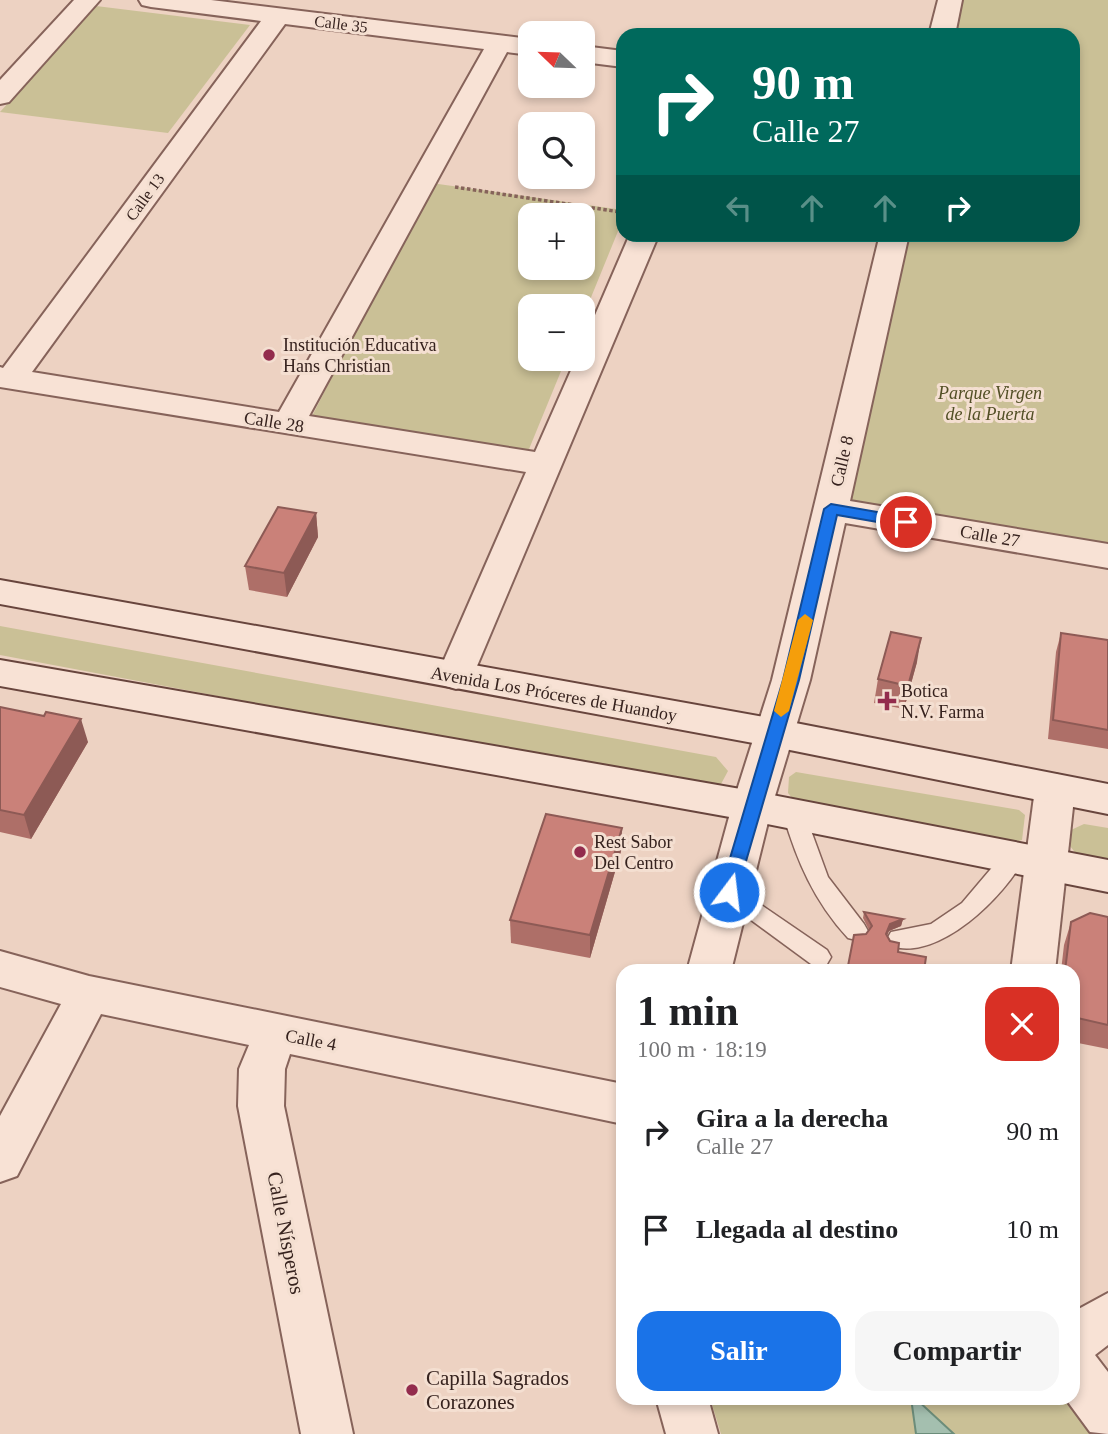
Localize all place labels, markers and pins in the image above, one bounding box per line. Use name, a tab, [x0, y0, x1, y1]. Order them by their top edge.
place label: Institución Educativa Hans Christian	[283, 335, 436, 376]
marker: Institución Educativa Hans Christian	[261, 347, 277, 363]
pin	[876, 492, 936, 552]
place label: Botica N.V. Farma	[901, 681, 984, 722]
marker: Botica N.V. Farma	[879, 693, 895, 709]
place label: Rest Sabor Del Centro	[594, 832, 673, 873]
marker: Rest Sabor Del Centro	[572, 844, 588, 860]
place label: Capilla Sagrados Corazones	[426, 1366, 569, 1414]
marker: Capilla Sagrados Corazones	[404, 1382, 420, 1398]

